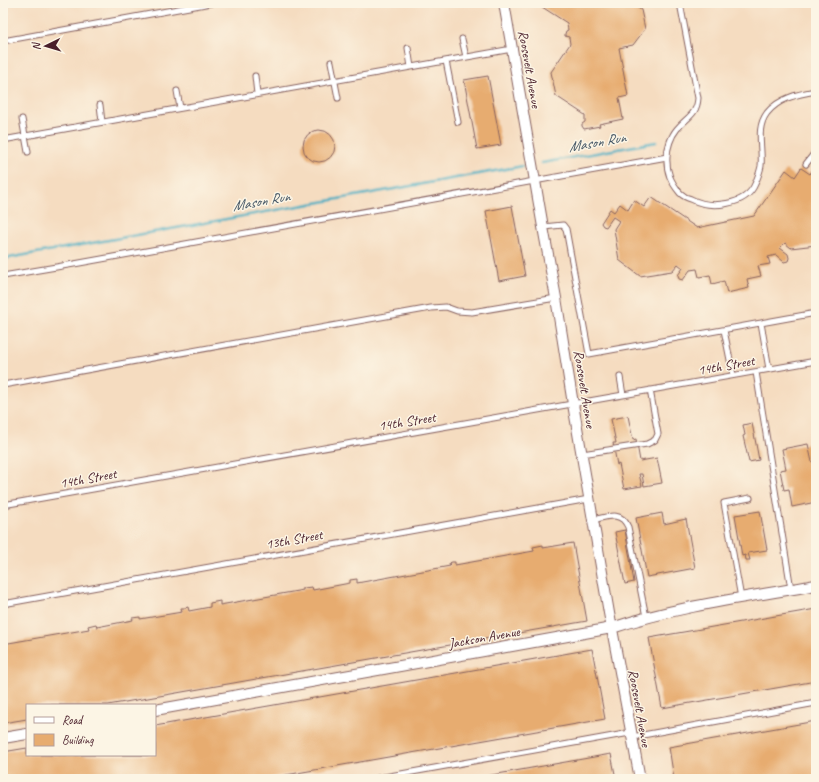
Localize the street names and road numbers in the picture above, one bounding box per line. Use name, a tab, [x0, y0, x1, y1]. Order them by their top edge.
street label: Roosevelt Avenue	[514, 29, 545, 111]
street label: Roosevelt Avenue	[570, 349, 599, 431]
street label: 14th Street	[696, 352, 757, 379]
street label: 14th Street	[377, 408, 438, 434]
street label: 14th Street	[58, 465, 119, 492]
street label: 13th Street	[264, 526, 325, 553]
street label: Jackson Avenue	[446, 623, 522, 652]
street label: Roosevelt Avenue	[624, 668, 655, 750]

